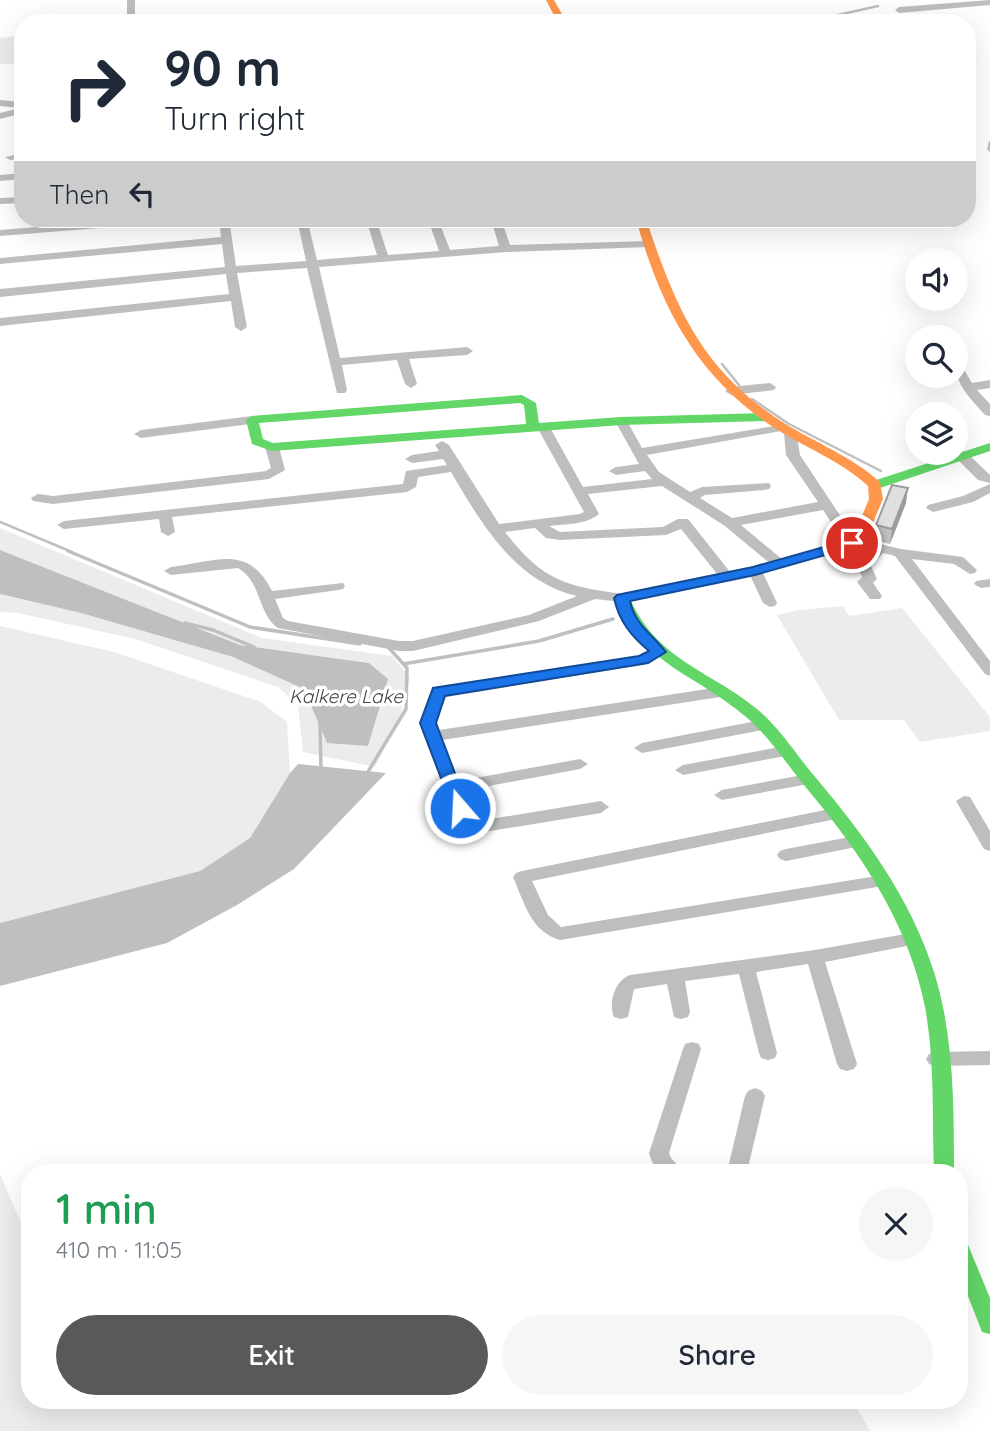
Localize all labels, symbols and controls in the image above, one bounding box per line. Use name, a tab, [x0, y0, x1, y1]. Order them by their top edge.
text: 90 m	[164, 37, 281, 98]
icon: right	[49, 42, 140, 133]
text: Turn right	[164, 98, 305, 138]
icon: left	[123, 175, 161, 213]
text: Then	[49, 178, 109, 211]
map controls	[905, 248, 968, 465]
button: sound	[905, 248, 968, 311]
button: search	[905, 325, 968, 388]
button: layers	[905, 402, 968, 465]
pin	[822, 513, 882, 573]
icon: arrive	[833, 524, 871, 562]
water label: Kalkere Lake	[289, 684, 404, 708]
position arrow	[423, 771, 497, 845]
text: 1 min	[56, 1182, 157, 1235]
button: close	[859, 1187, 933, 1261]
text: 410 m · 11:05	[56, 1235, 182, 1264]
button: Exit	[56, 1315, 488, 1395]
button: Share	[502, 1315, 933, 1395]

